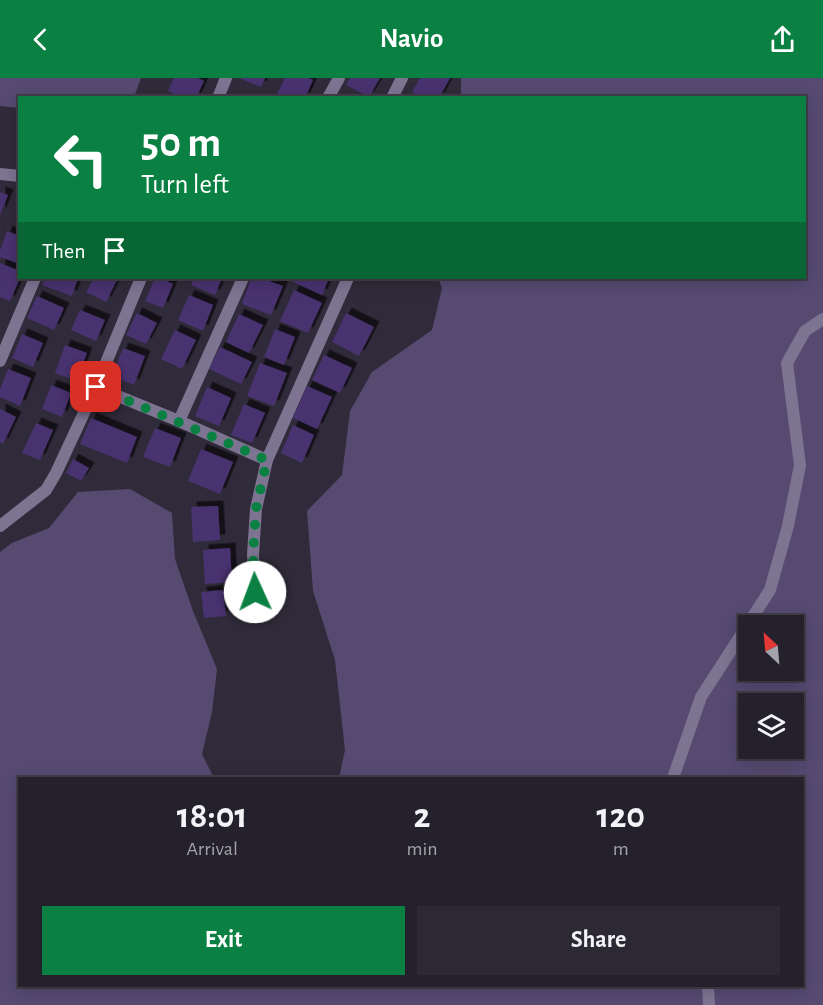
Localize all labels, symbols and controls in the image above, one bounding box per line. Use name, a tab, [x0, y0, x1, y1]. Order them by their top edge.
icon: back	[24, 23, 57, 56]
icon: share	[766, 23, 799, 56]
text: Navio	[380, 25, 443, 52]
icon: left	[42, 120, 120, 198]
text: 50 m	[141, 122, 221, 164]
text: Turn left	[141, 171, 229, 198]
icon: arrive	[98, 234, 131, 267]
text: Then	[42, 240, 86, 262]
pin	[70, 361, 121, 412]
icon: arrive	[79, 370, 112, 403]
position arrow	[223, 560, 287, 624]
north arrow	[738, 615, 804, 681]
map controls	[738, 615, 804, 759]
button: layers	[738, 693, 804, 759]
text: 18:01	[177, 798, 248, 834]
text: 2	[413, 798, 430, 834]
text: 120	[596, 798, 645, 834]
text: Arrival	[186, 839, 238, 859]
text: min	[406, 839, 438, 859]
text: m	[613, 839, 629, 859]
button: Exit	[42, 906, 405, 975]
button: Share	[417, 906, 780, 975]

